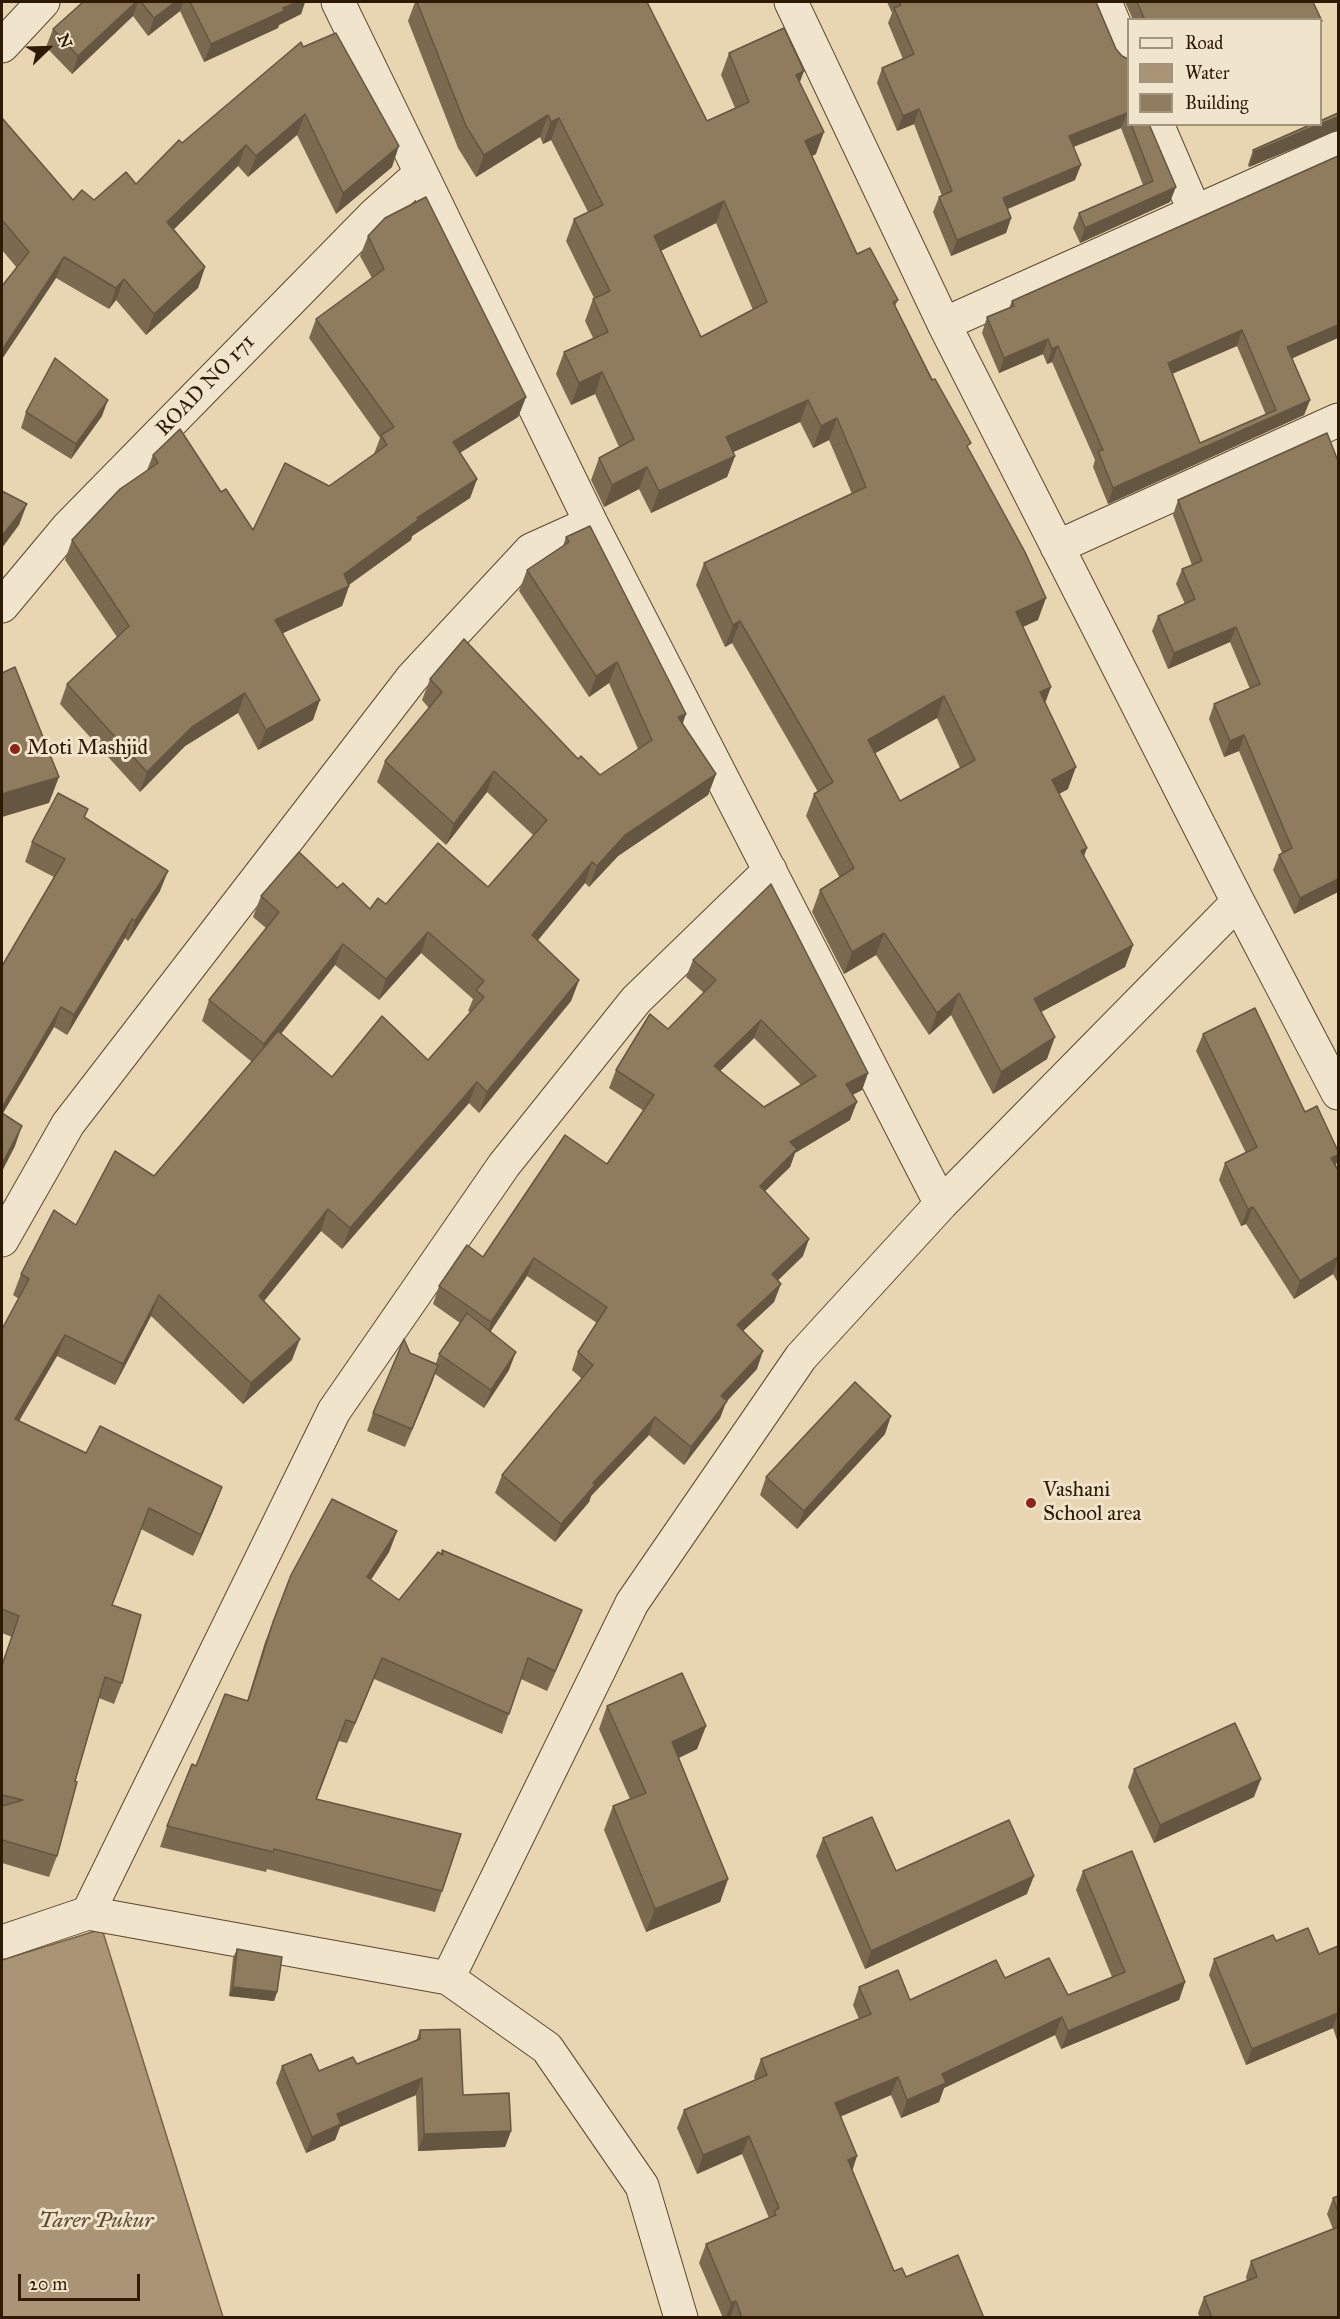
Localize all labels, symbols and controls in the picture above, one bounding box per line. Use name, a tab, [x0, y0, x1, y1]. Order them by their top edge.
north arrow	[18, 18, 78, 78]
legend	[1127, 18, 1322, 126]
text: N	[54, 31, 76, 51]
text: Road	[1185, 32, 1223, 54]
text: Water	[1185, 62, 1229, 84]
text: Building	[1185, 92, 1248, 114]
street label: ROAD NO 171	[151, 330, 261, 442]
place label: Moti Mashjid	[27, 736, 148, 762]
marker: Moti Mashjid	[8, 742, 22, 756]
place label: Vashani School area	[1043, 1478, 1141, 1528]
marker: Vashani School area	[1024, 1496, 1038, 1510]
water label: Tarer Pukur	[39, 2209, 153, 2235]
scale bar	[21, 2262, 142, 2300]
text: 20 m	[29, 2273, 67, 2295]

